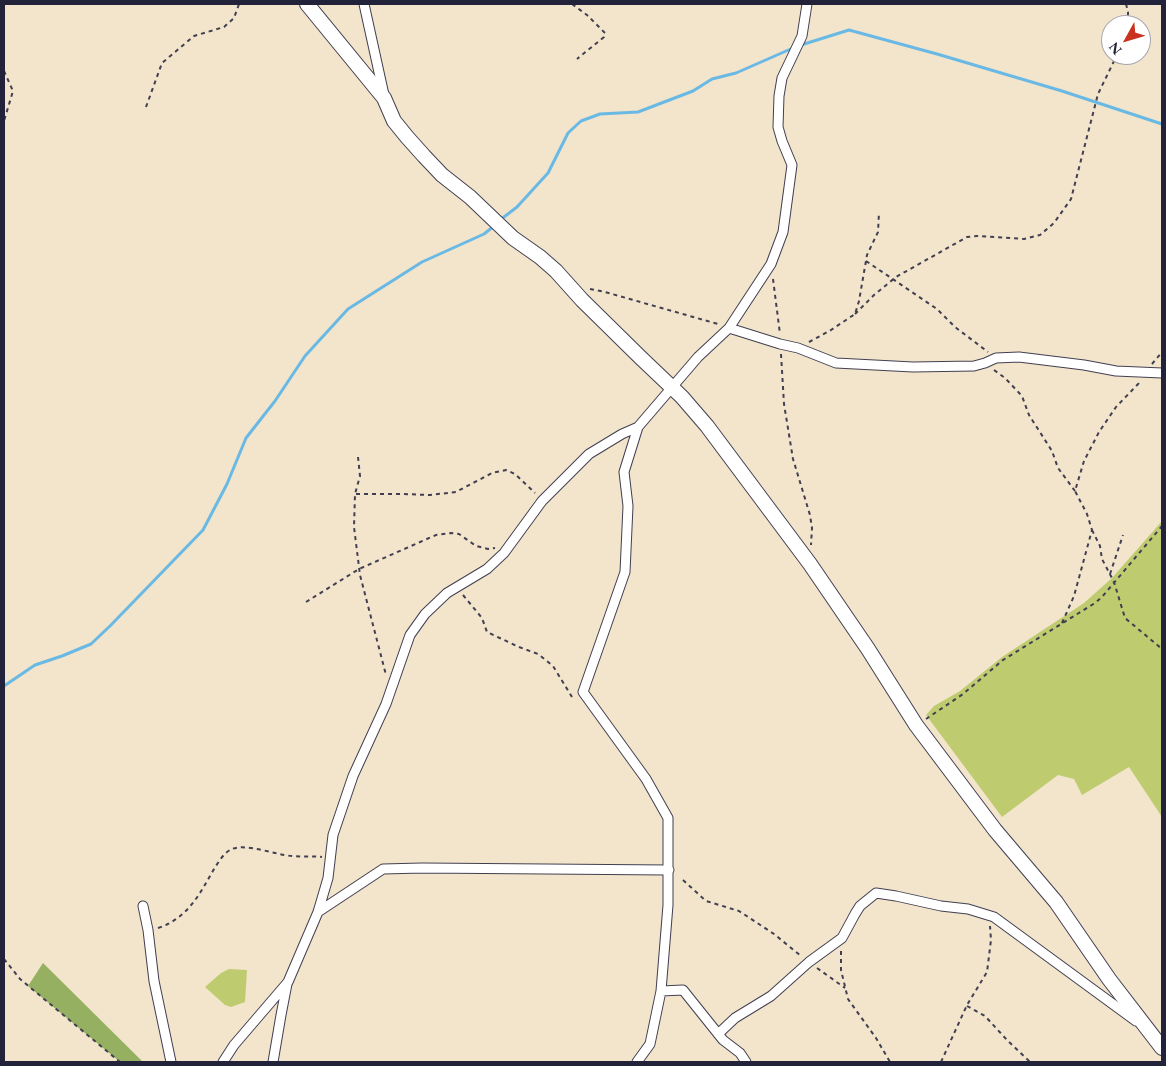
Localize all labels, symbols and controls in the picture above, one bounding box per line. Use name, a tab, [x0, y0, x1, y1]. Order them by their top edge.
north arrow	[1101, 15, 1151, 65]
text: N	[1105, 39, 1126, 59]

